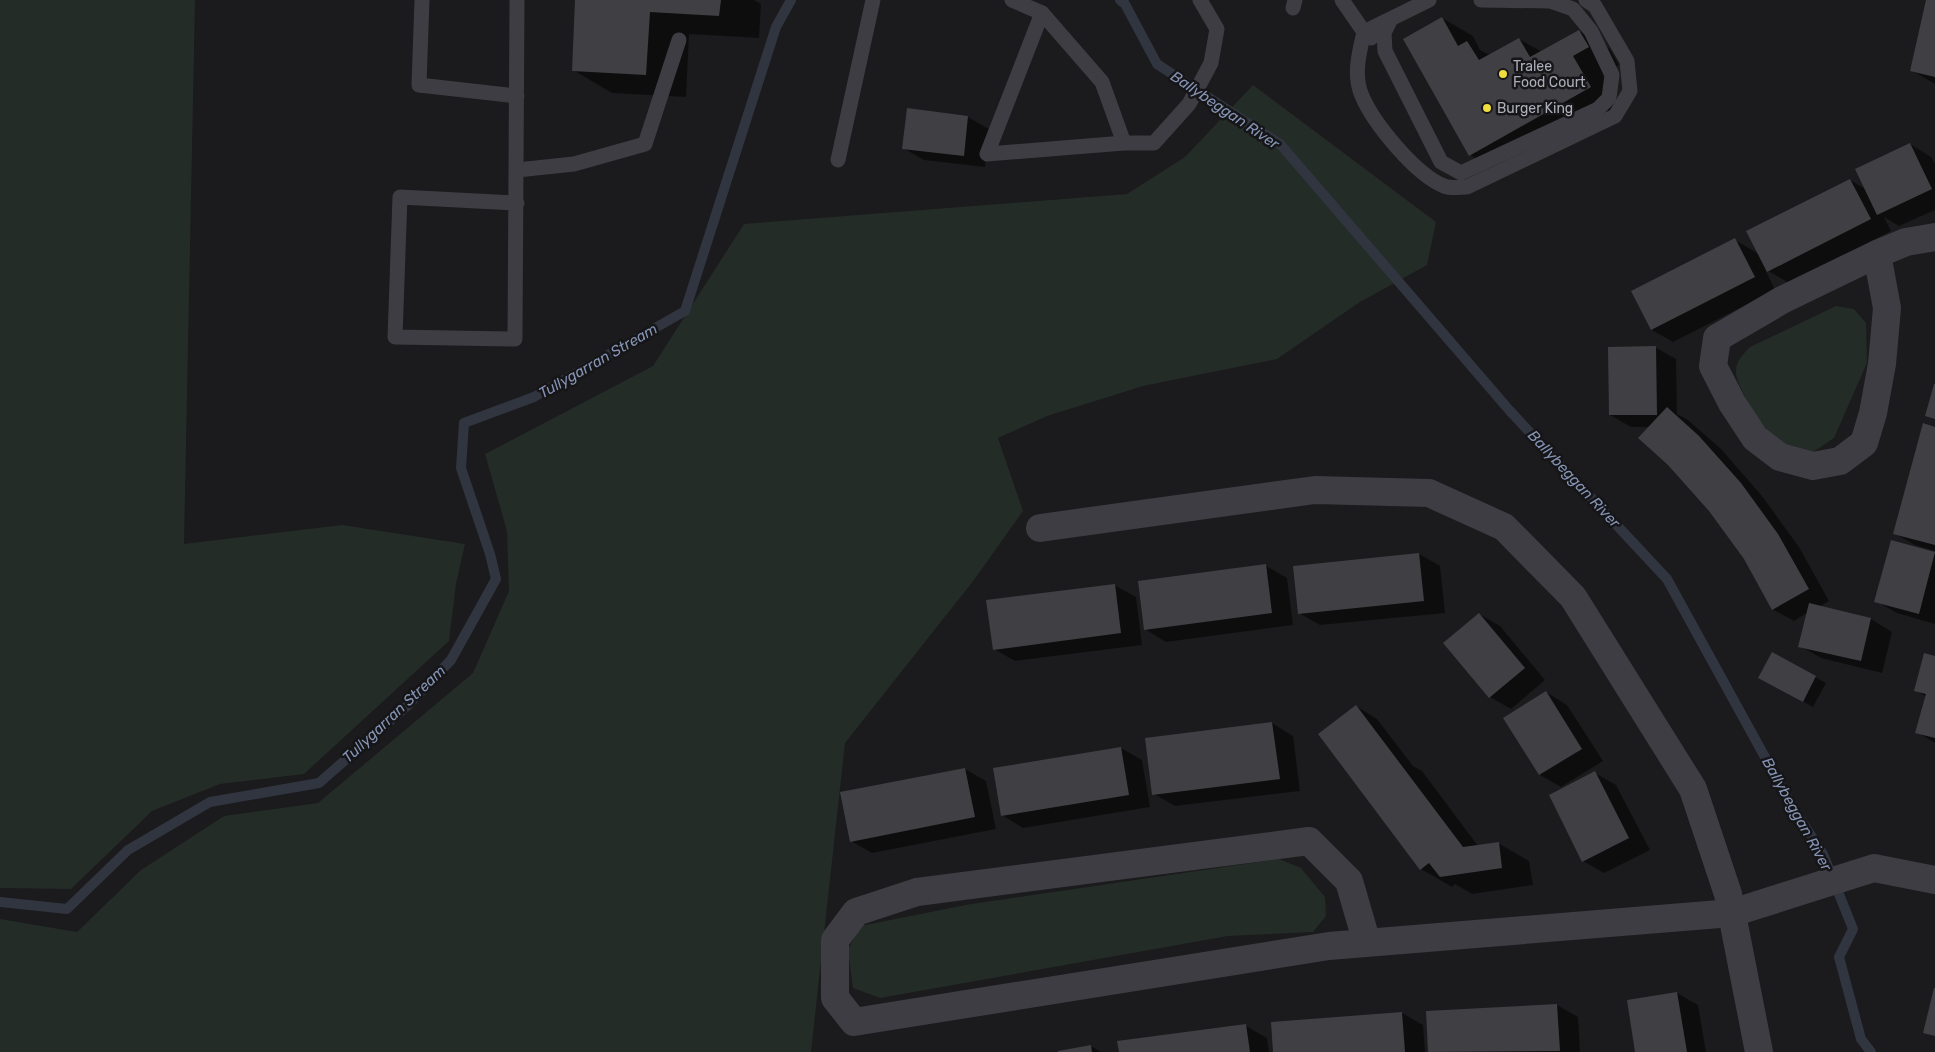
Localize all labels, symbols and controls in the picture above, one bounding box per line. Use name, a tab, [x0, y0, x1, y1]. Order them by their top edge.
place label: Tralee Food Court	[1513, 58, 1586, 91]
water label: Ballybeggan River	[1167, 67, 1284, 154]
marker: Tralee Food Court	[1497, 68, 1509, 80]
place label: Burger King	[1497, 100, 1573, 117]
marker: Burger King	[1481, 102, 1493, 114]
water label: Tullygarran Stream	[535, 320, 661, 402]
water label: Ballybeggan River	[1524, 426, 1625, 532]
water label: Tullygarran Stream	[339, 662, 449, 766]
water label: Ballybeggan River	[1758, 754, 1836, 875]

